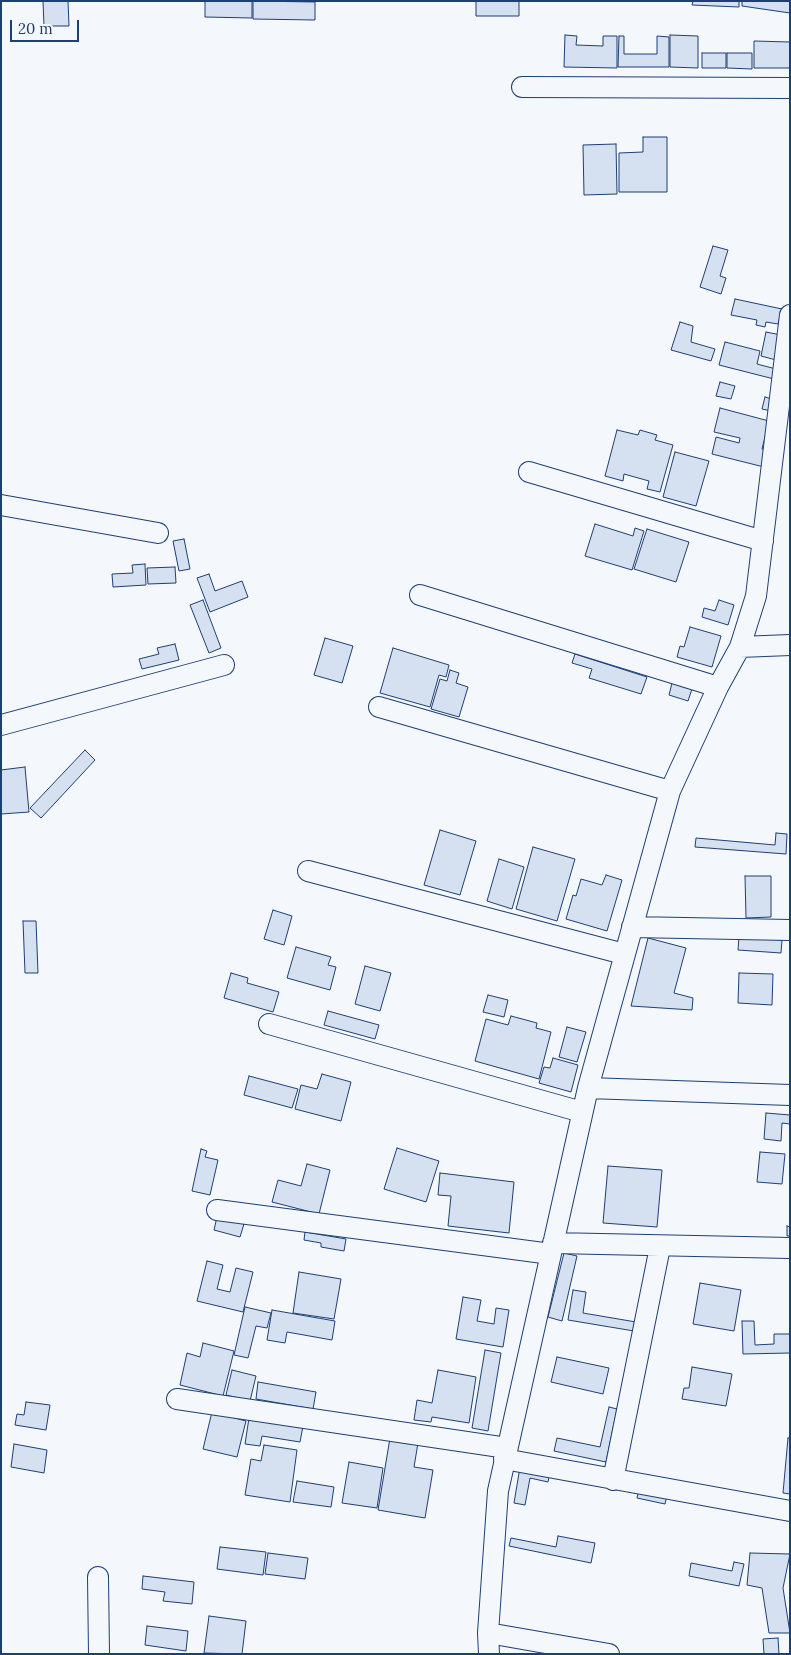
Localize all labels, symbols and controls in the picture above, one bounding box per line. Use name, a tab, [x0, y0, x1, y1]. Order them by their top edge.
scale bar	[12, 10, 81, 42]
text: 20 m	[18, 19, 53, 38]

